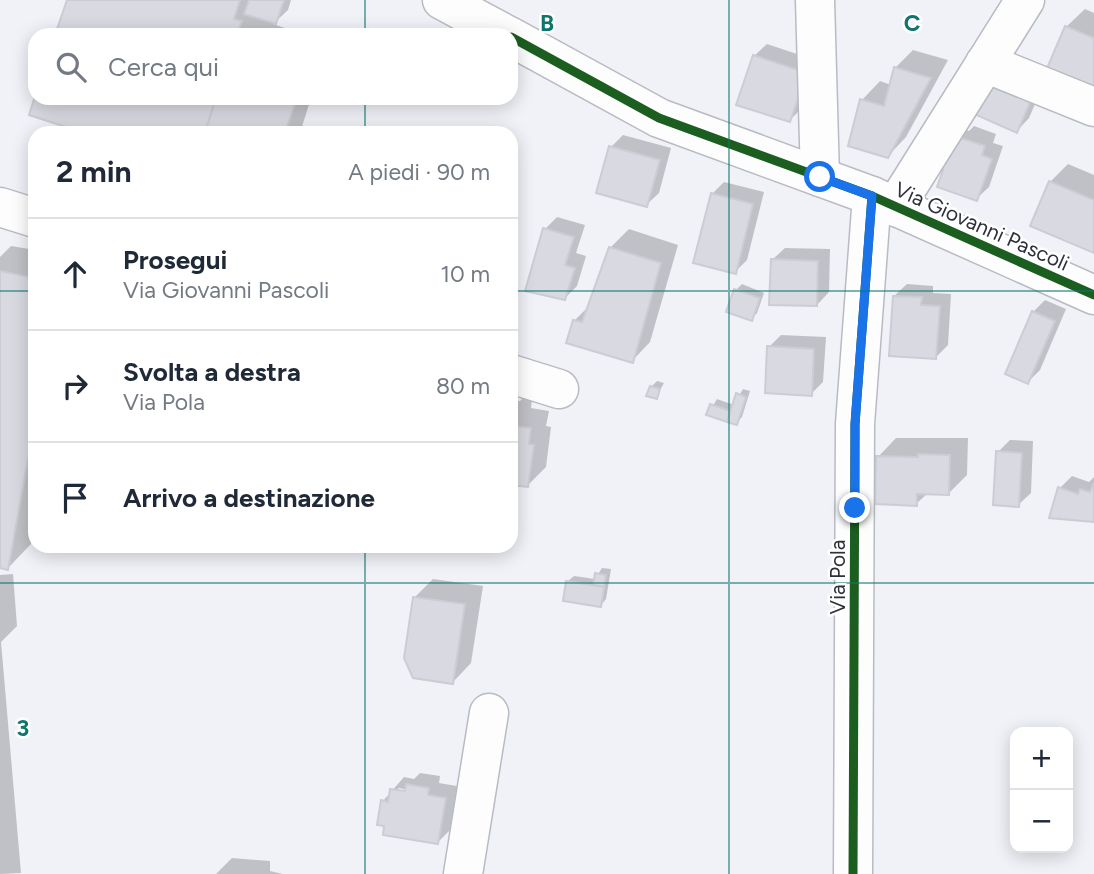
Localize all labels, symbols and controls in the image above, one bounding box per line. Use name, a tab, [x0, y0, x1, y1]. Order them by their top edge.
text: B	[540, 9, 554, 37]
text: C	[904, 9, 921, 37]
search box	[28, 28, 518, 105]
icon: search	[52, 48, 90, 86]
text: Cerca qui	[108, 51, 219, 83]
text: 2 min	[56, 153, 132, 190]
text: A piedi · 90 m	[348, 158, 490, 186]
route start	[804, 161, 835, 192]
street label: Via Giovanni Pascoli	[891, 176, 1073, 276]
text: Prosegui	[123, 244, 227, 276]
icon: ahead	[56, 255, 94, 293]
text: 10 m	[441, 260, 490, 288]
text: Via Giovanni Pascoli	[123, 276, 329, 304]
text: Svolta a destra	[123, 356, 301, 388]
icon: right	[56, 367, 94, 405]
text: 80 m	[436, 372, 490, 400]
text: Via Pola	[123, 388, 205, 416]
icon: arrive	[56, 479, 94, 517]
text: Arrivo a destinazione	[123, 482, 375, 514]
route end	[839, 492, 870, 523]
street label: Via Pola	[825, 540, 850, 614]
text: 3	[17, 714, 29, 742]
map controls	[1010, 727, 1073, 853]
button: +	[1010, 727, 1073, 790]
button: −	[1010, 790, 1073, 853]

